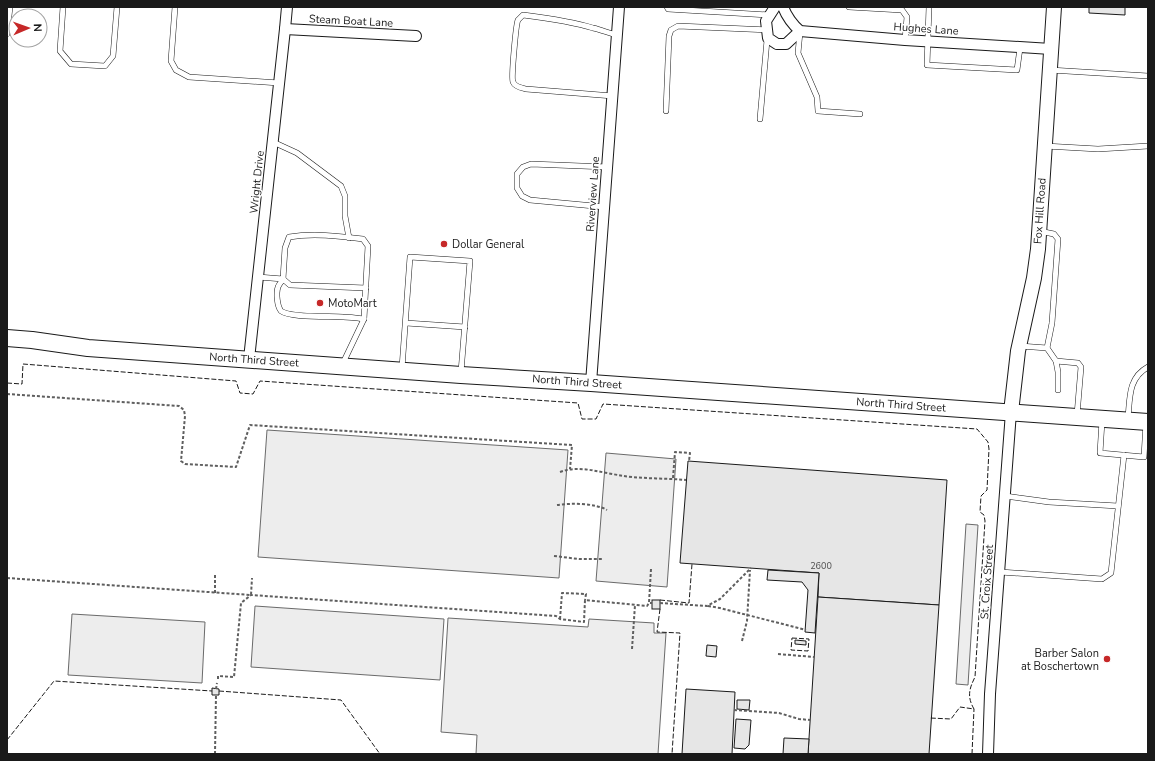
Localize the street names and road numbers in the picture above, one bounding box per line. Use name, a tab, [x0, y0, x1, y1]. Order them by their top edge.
street label: Steam Boat Lane	[308, 11, 394, 31]
street label: Hughes Lane	[893, 19, 959, 39]
street label: Wright Drive	[246, 150, 268, 214]
street label: Riverview Lane	[583, 156, 603, 232]
street label: Fox Hill Road	[1030, 177, 1050, 245]
street label: North Third Street	[209, 349, 300, 371]
street label: North Third Street	[532, 371, 623, 393]
street label: North Third Street	[856, 394, 947, 416]
street label: St. Croix Street	[977, 544, 997, 620]

